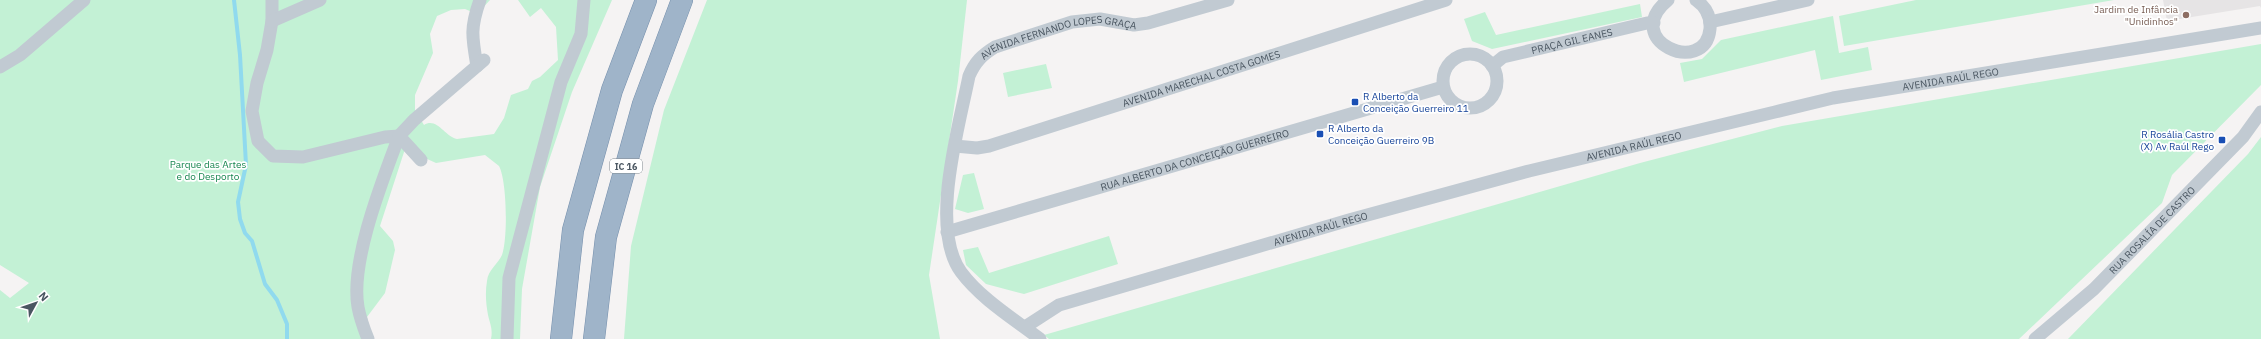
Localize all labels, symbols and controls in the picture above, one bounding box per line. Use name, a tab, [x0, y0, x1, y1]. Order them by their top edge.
place label: Jardim de Infância "Unidinhos"	[2094, 3, 2179, 28]
marker: Jardim de Infância "Unidinhos"	[2181, 10, 2191, 20]
street label: AVENIDA FERNANDO LOPES GRAÇA	[977, 12, 1138, 62]
street label: PRAÇA GIL EANES	[1530, 25, 1614, 57]
street label: AVENIDA MARECHAL COSTA GOMES	[1121, 47, 1282, 109]
street label: AVENIDA RAÚL REGO	[1901, 64, 2000, 93]
place label: R Alberto da Conceição Guerreiro 11	[1363, 90, 1469, 115]
marker: R Alberto da Conceição Guerreiro 11	[1350, 97, 1360, 107]
place label: R Alberto da Conceição Guerreiro 9B	[1328, 122, 1434, 147]
street label: RUA ALBERTO DA CONCEIÇÃO GUERREIRO	[1099, 126, 1291, 193]
street label: AVENIDA RAÚL REGO	[1585, 128, 1683, 164]
place label: R Rosália Castro (X) Av Raúl Rego	[2140, 128, 2214, 153]
marker: R Alberto da Conceição Guerreiro 9B	[1315, 129, 1325, 139]
marker: R Rosália Castro (X) Av Raúl Rego	[2217, 135, 2227, 145]
park label: Parque das Artes e do Desporto	[170, 158, 246, 183]
road number: IC 16	[610, 159, 642, 173]
street label: RUA ROSALÍA DE CASTRO	[2106, 183, 2198, 277]
street label: AVENIDA RAÚL REGO	[1272, 209, 1369, 248]
north arrow	[16, 283, 56, 323]
text: N	[36, 289, 52, 304]

